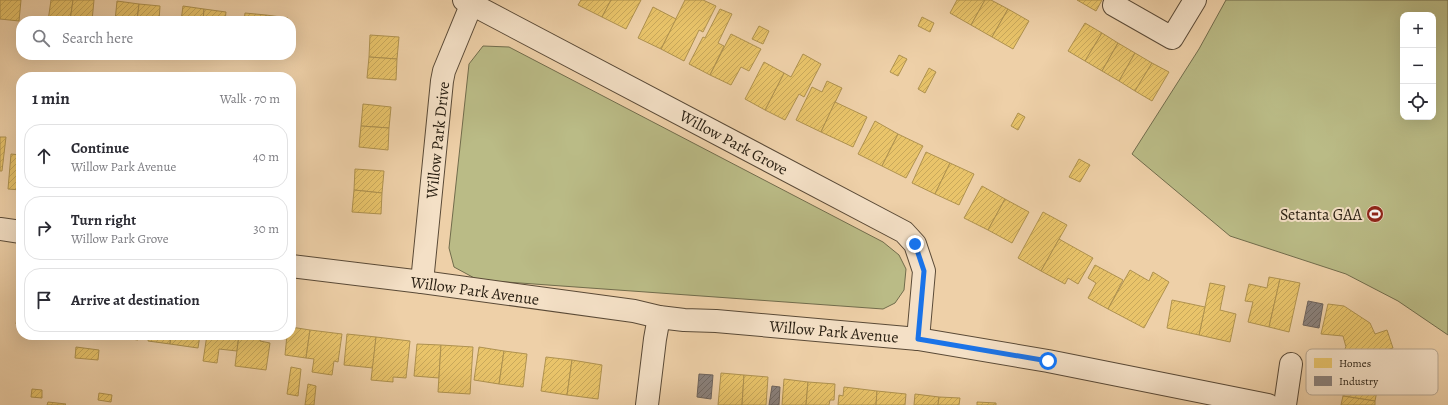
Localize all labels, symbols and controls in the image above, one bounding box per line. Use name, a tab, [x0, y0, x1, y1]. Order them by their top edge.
map controls	[1400, 12, 1436, 120]
button: +	[1400, 12, 1436, 48]
search box	[16, 16, 296, 60]
icon: search	[30, 27, 52, 49]
text: Search here	[62, 28, 133, 48]
button: −	[1400, 48, 1436, 84]
street label: Willow Park Drive	[421, 80, 455, 201]
button: locate	[1400, 84, 1436, 120]
text: 1 min	[32, 87, 70, 110]
text: Walk · 70 m	[220, 90, 280, 107]
street label: Willow Park Grove	[674, 105, 792, 181]
text: Continue	[71, 138, 129, 158]
icon: ahead	[33, 145, 55, 167]
text: 40 m	[253, 148, 279, 165]
text: Willow Park Avenue	[71, 158, 176, 175]
place label: Setanta GAA	[1280, 204, 1363, 226]
sports icon: Setanta GAA	[1365, 204, 1385, 224]
text: Turn right	[71, 210, 136, 230]
icon: right	[33, 217, 55, 239]
text: 30 m	[253, 220, 279, 237]
text: Willow Park Grove	[71, 230, 169, 247]
route end	[906, 235, 924, 253]
street label: Willow Park Avenue	[408, 271, 541, 311]
icon: arrive	[33, 289, 55, 311]
text: Arrive at destination	[71, 290, 200, 310]
street label: Willow Park Avenue	[767, 315, 899, 349]
legend	[1306, 349, 1438, 395]
route start	[1039, 352, 1057, 370]
text: Homes	[1339, 356, 1371, 371]
text: Industry	[1339, 374, 1378, 389]

